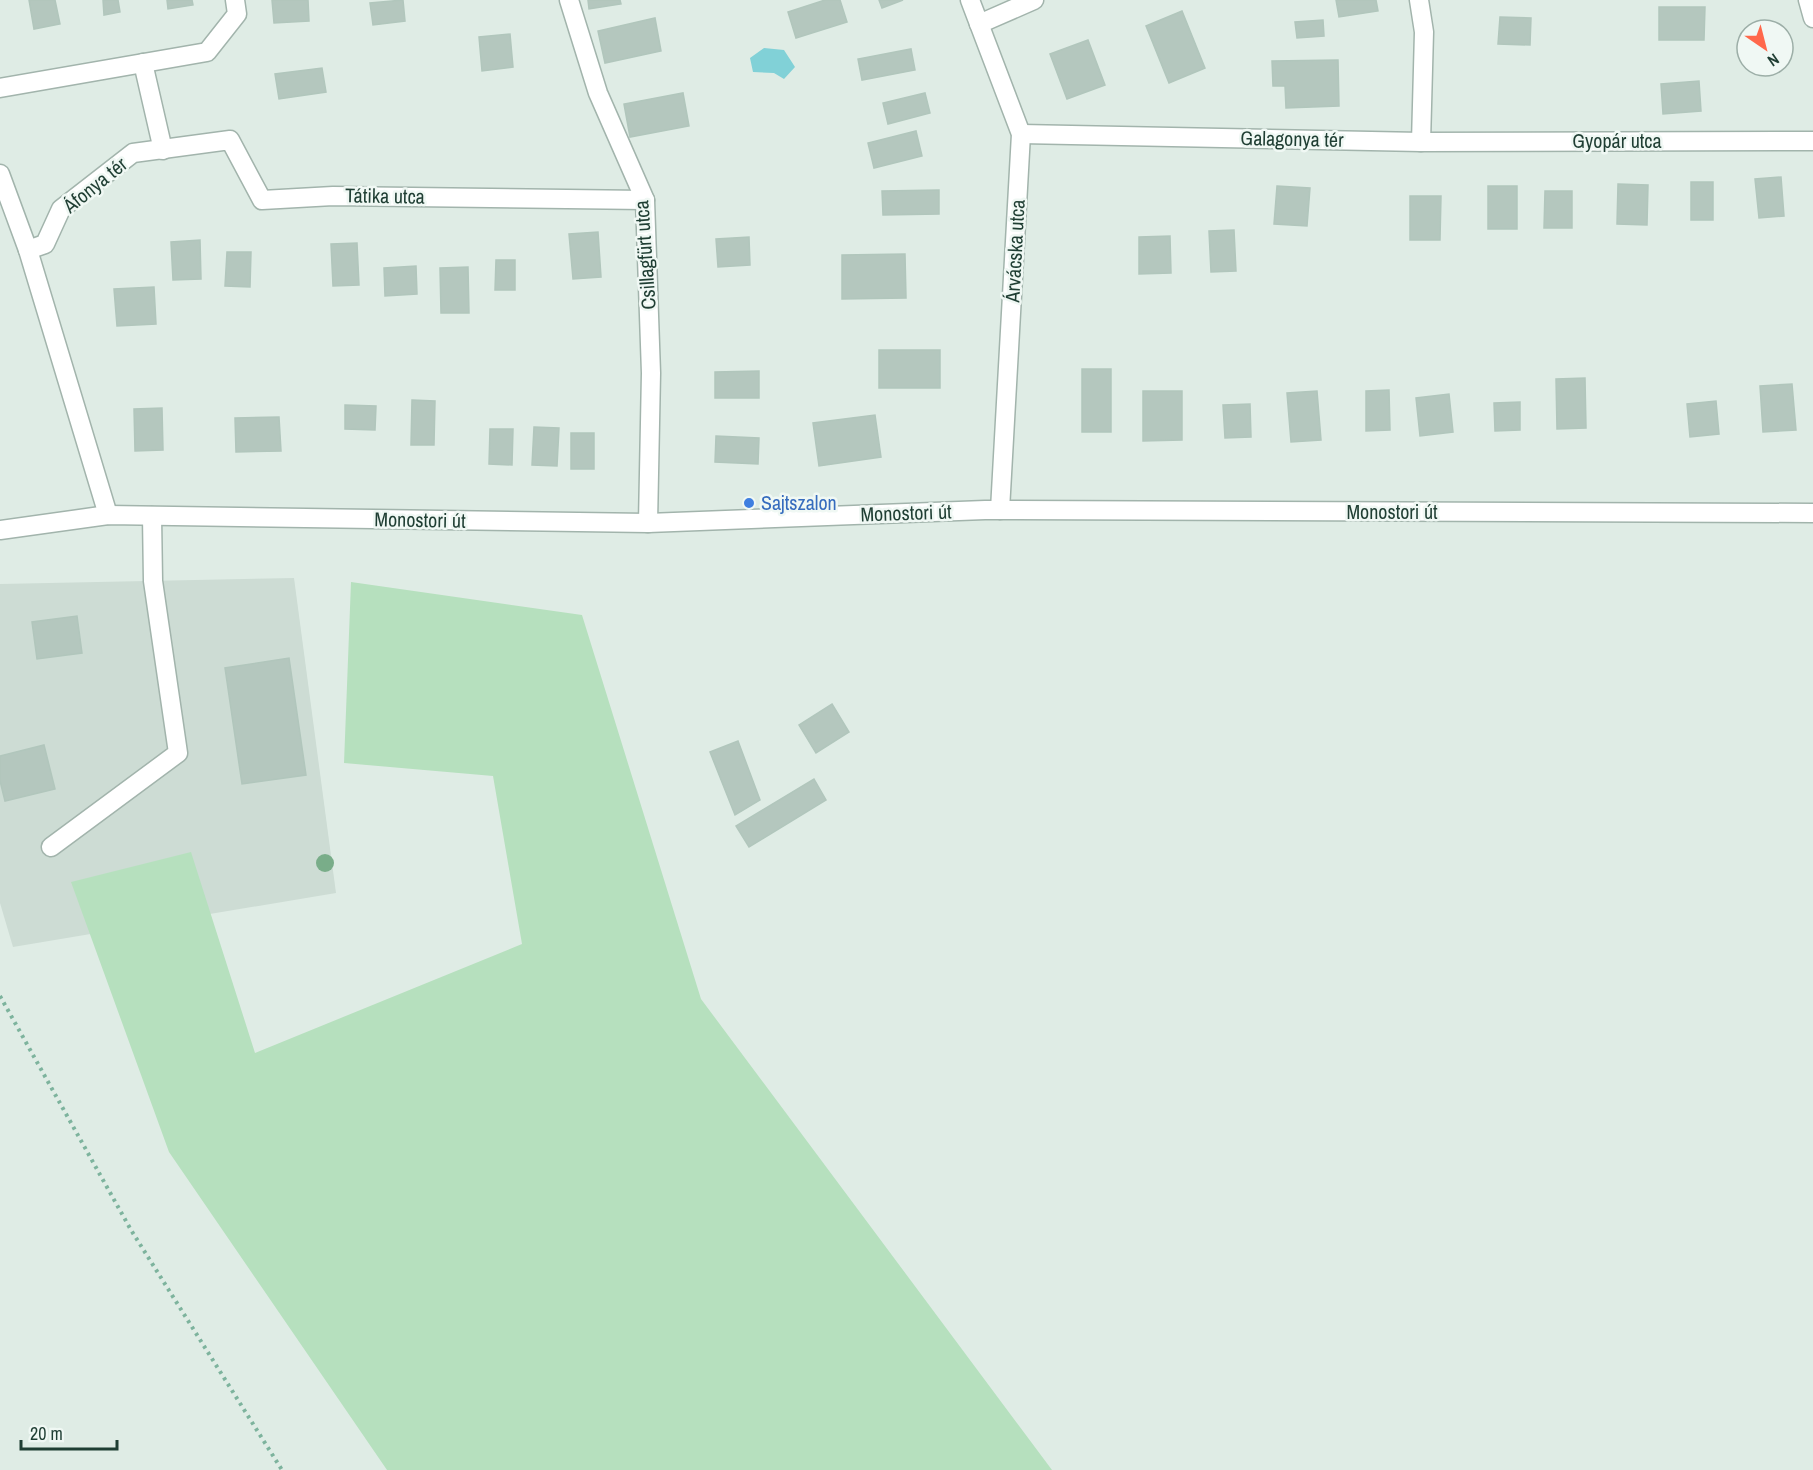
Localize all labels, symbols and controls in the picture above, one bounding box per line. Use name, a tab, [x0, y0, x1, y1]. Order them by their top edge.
north arrow	[1735, 18, 1795, 78]
text: N	[1763, 49, 1784, 72]
street label: Galagonya tér	[1240, 124, 1344, 153]
street label: Gyopár utca	[1572, 127, 1662, 154]
street label: Áfonya tér	[56, 150, 133, 219]
street label: Tátika utca	[345, 181, 425, 210]
street label: Árvácska utca	[998, 199, 1031, 304]
street label: Csillagfürt utca	[627, 200, 662, 311]
place label: Sajtszalon	[761, 489, 837, 516]
marker: Sajtszalon	[742, 496, 756, 510]
street label: Monostori út	[860, 497, 952, 528]
street label: Monostori út	[1346, 498, 1438, 525]
street label: Monostori út	[374, 505, 466, 534]
scale bar	[21, 1413, 117, 1451]
text: 20 m	[30, 1421, 63, 1446]

